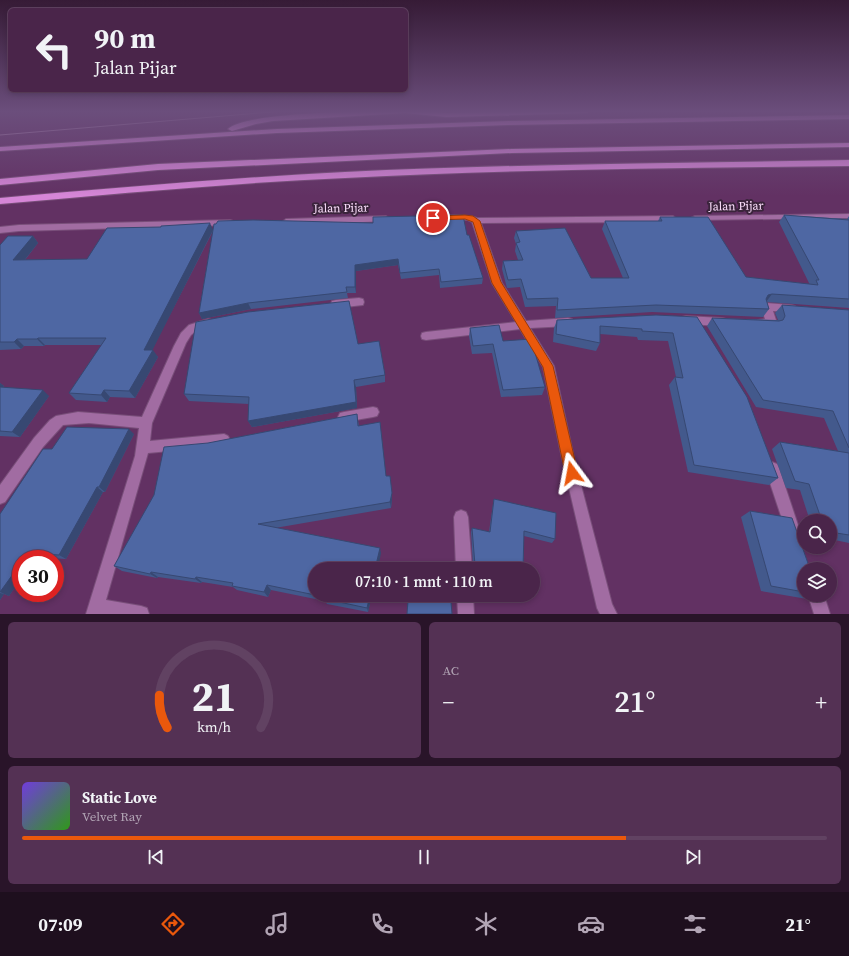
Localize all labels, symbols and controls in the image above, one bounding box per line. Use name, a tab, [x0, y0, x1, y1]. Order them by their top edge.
text: 90 m	[94, 19, 156, 57]
icon: left	[28, 24, 80, 76]
text: Jalan Pijar	[94, 55, 177, 80]
street label: Jalan Pijar	[707, 198, 764, 214]
street label: Jalan Pijar	[312, 200, 369, 216]
pin	[416, 201, 450, 235]
icon: arrive	[422, 207, 444, 229]
position arrow	[551, 452, 593, 494]
map controls	[797, 514, 837, 602]
button: search	[797, 514, 837, 554]
speed limit sign: 30	[12, 550, 64, 602]
button: layers	[797, 562, 837, 602]
text: 07:10 · 1 mnt · 110 m	[355, 571, 493, 592]
text: AC	[443, 662, 459, 679]
text: 21	[192, 668, 237, 725]
text: 21°	[614, 681, 655, 722]
text: −	[443, 687, 454, 717]
text: +	[815, 687, 827, 717]
text: km/h	[197, 717, 232, 737]
text: Static Love	[82, 787, 157, 808]
text: Velvet Ray	[82, 808, 142, 825]
icon: previous	[145, 846, 167, 868]
icon: pause	[413, 846, 435, 868]
icon: next	[682, 846, 704, 868]
icon: directions	[159, 910, 187, 938]
icon: music	[263, 910, 291, 938]
icon: phone	[368, 910, 396, 938]
icon: climate	[472, 910, 500, 938]
icon: car	[577, 910, 605, 938]
icon: filters	[681, 910, 709, 938]
text: 07:09	[38, 912, 83, 937]
text: 21°	[785, 912, 811, 937]

